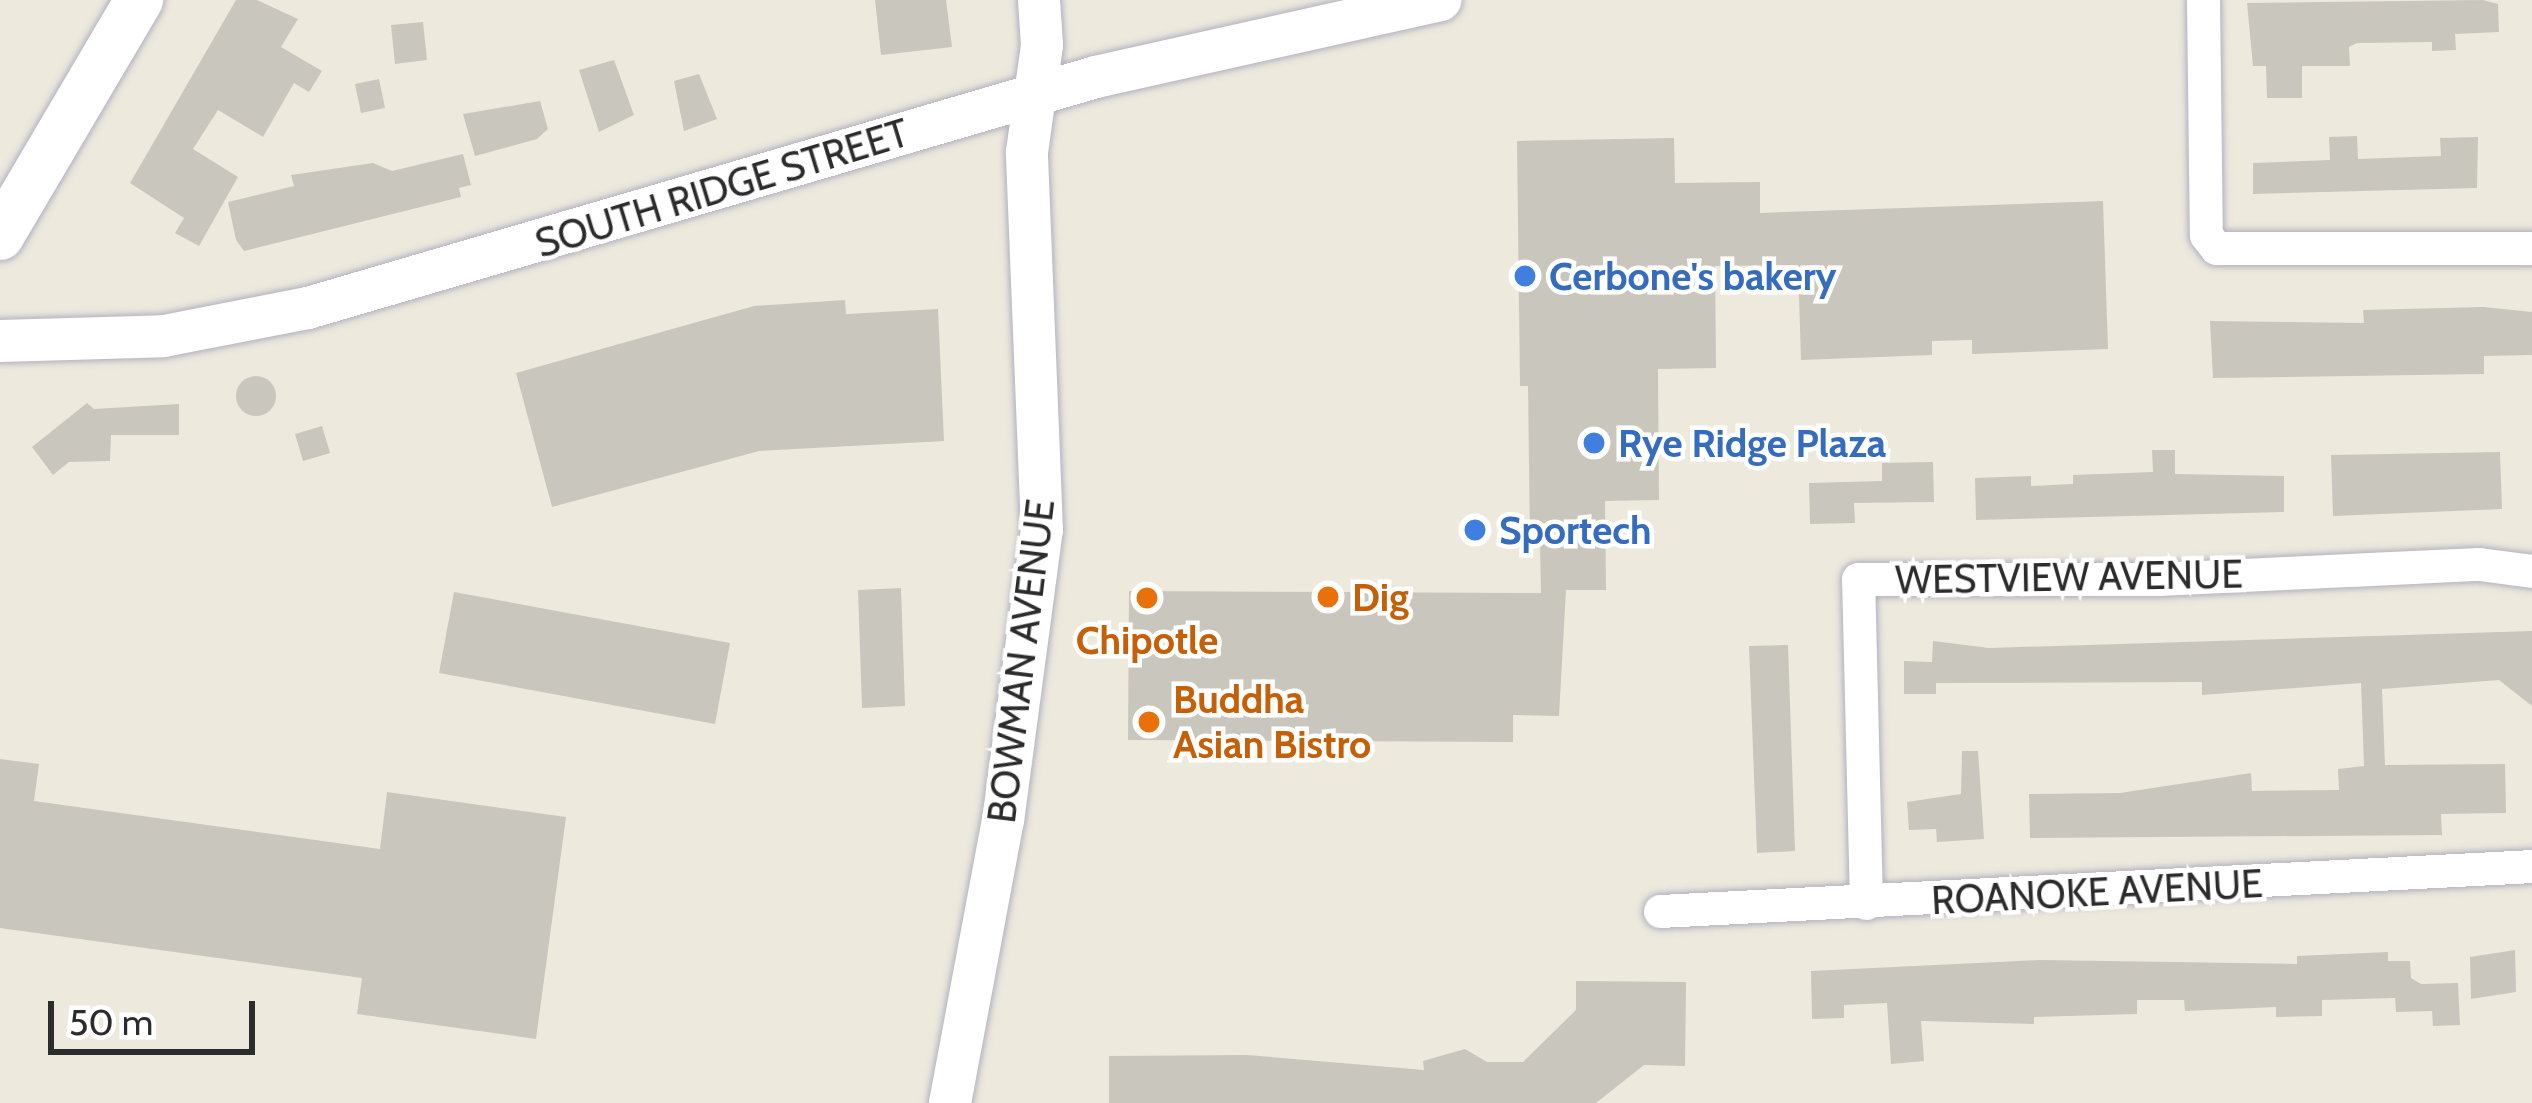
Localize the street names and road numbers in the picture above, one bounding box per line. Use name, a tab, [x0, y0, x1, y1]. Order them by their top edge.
street label: SOUTH RIDGE STREET	[530, 109, 914, 267]
street label: BOWMAN AVENUE	[978, 496, 1064, 826]
street label: WESTVIEW AVENUE	[1895, 551, 2243, 603]
street label: ROANOKE AVENUE	[1930, 860, 2264, 924]

